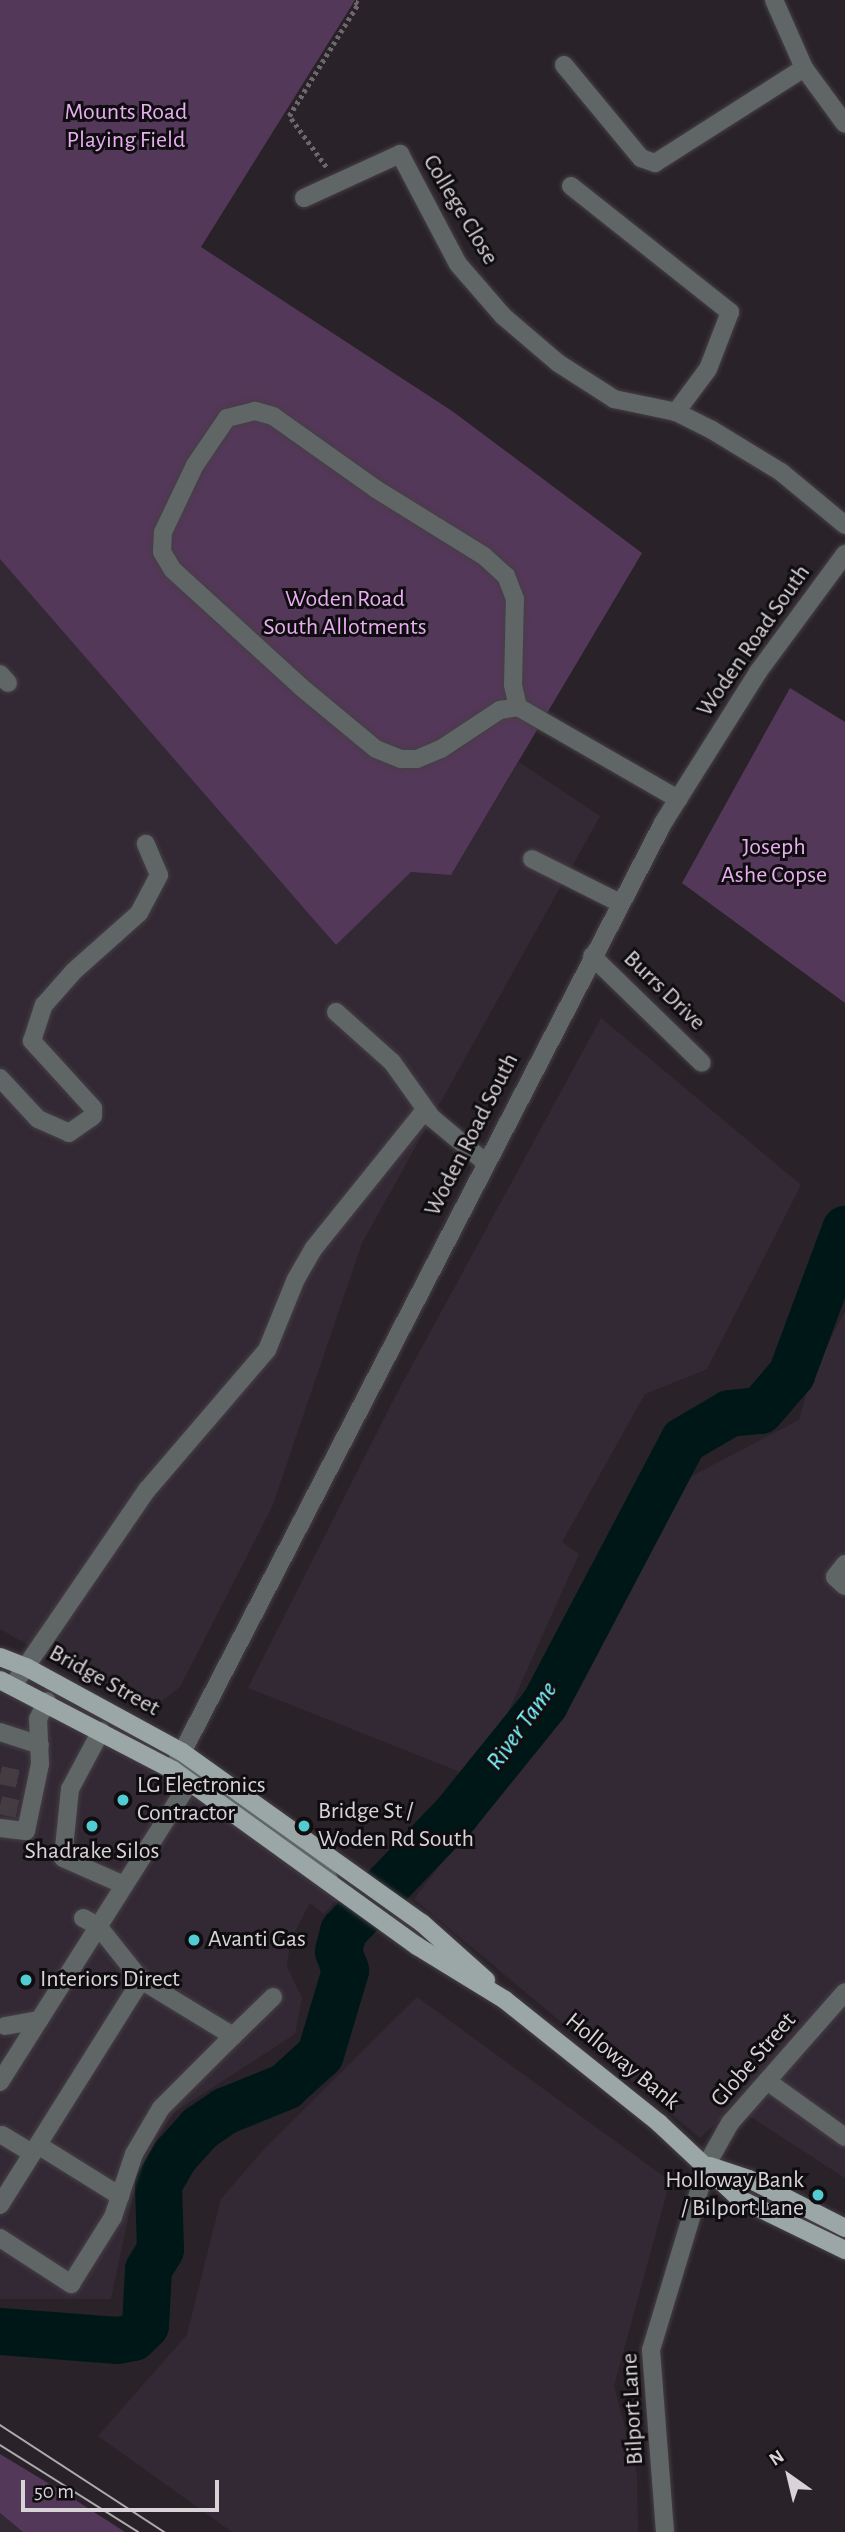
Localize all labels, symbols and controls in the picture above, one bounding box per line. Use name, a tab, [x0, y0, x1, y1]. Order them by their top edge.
park label: Mounts Road Playing Field	[65, 99, 187, 155]
street label: College Close	[416, 150, 504, 270]
street label: Woden Road South	[691, 560, 817, 722]
park label: Woden Road South Allotments	[263, 586, 427, 642]
park label: Joseph Ashe Copse	[721, 834, 827, 890]
street label: Burrs Drive	[617, 945, 711, 1037]
street label: Woden Road South	[419, 1049, 525, 1221]
street label: Bridge Street	[44, 1639, 164, 1723]
water label: River Tame	[479, 1676, 565, 1776]
place label: LG Electronics Contractor	[137, 1772, 266, 1828]
marker: LG Electronics Contractor	[115, 1792, 131, 1808]
place label: Bridge St / Woden Rd South	[318, 1798, 474, 1854]
marker: Shadrake Silos	[84, 1818, 100, 1834]
marker: Bridge St / Woden Rd South	[296, 1818, 312, 1834]
place label: Shadrake Silos	[25, 1838, 159, 1866]
place label: Avanti Gas	[208, 1926, 306, 1954]
marker: Avanti Gas	[186, 1932, 202, 1948]
place label: Interiors Direct	[40, 1966, 180, 1994]
marker: Interiors Direct	[18, 1972, 34, 1988]
street label: Holloway Bank	[559, 2007, 685, 2117]
street label: Globe Street	[705, 2007, 803, 2113]
place label: Holloway Bank / Bilport Lane	[665, 2167, 804, 2223]
marker: Holloway Bank / Bilport Lane	[810, 2187, 826, 2203]
street label: Bilport Lane	[616, 2352, 650, 2466]
north arrow	[754, 2441, 824, 2511]
text: N	[766, 2447, 788, 2470]
scale bar	[24, 2466, 222, 2510]
text: 50 m	[34, 2481, 74, 2502]

